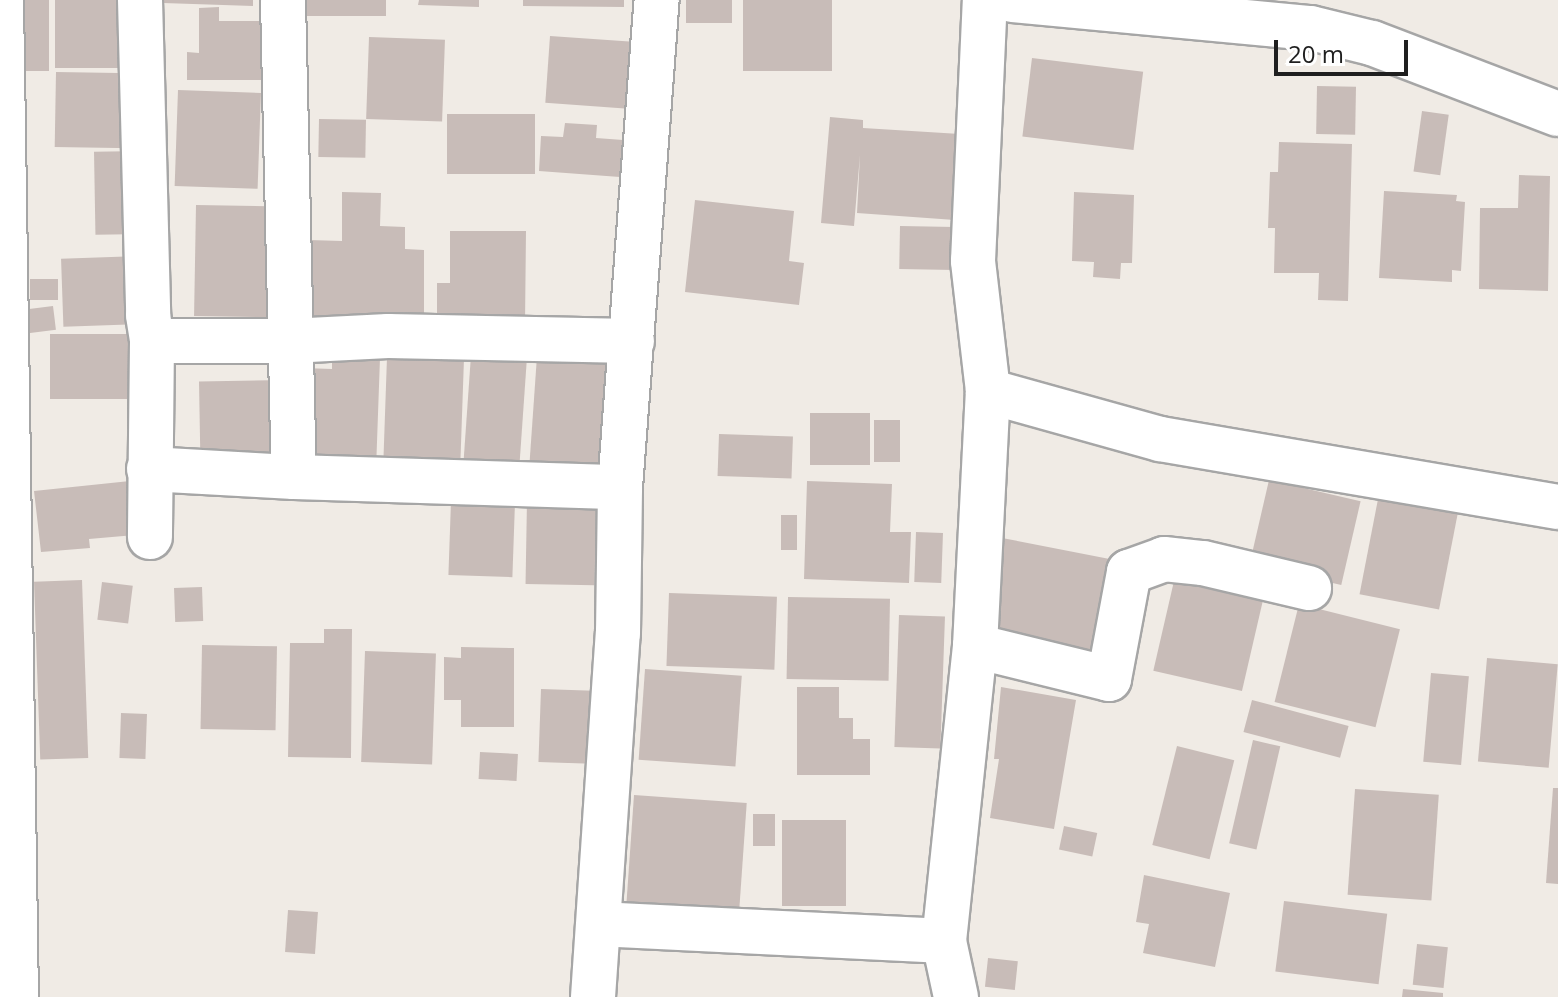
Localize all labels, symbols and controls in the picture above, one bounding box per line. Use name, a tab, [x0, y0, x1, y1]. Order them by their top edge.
scale bar	[1278, 24, 1412, 74]
text: 20 m	[1288, 37, 1344, 70]

